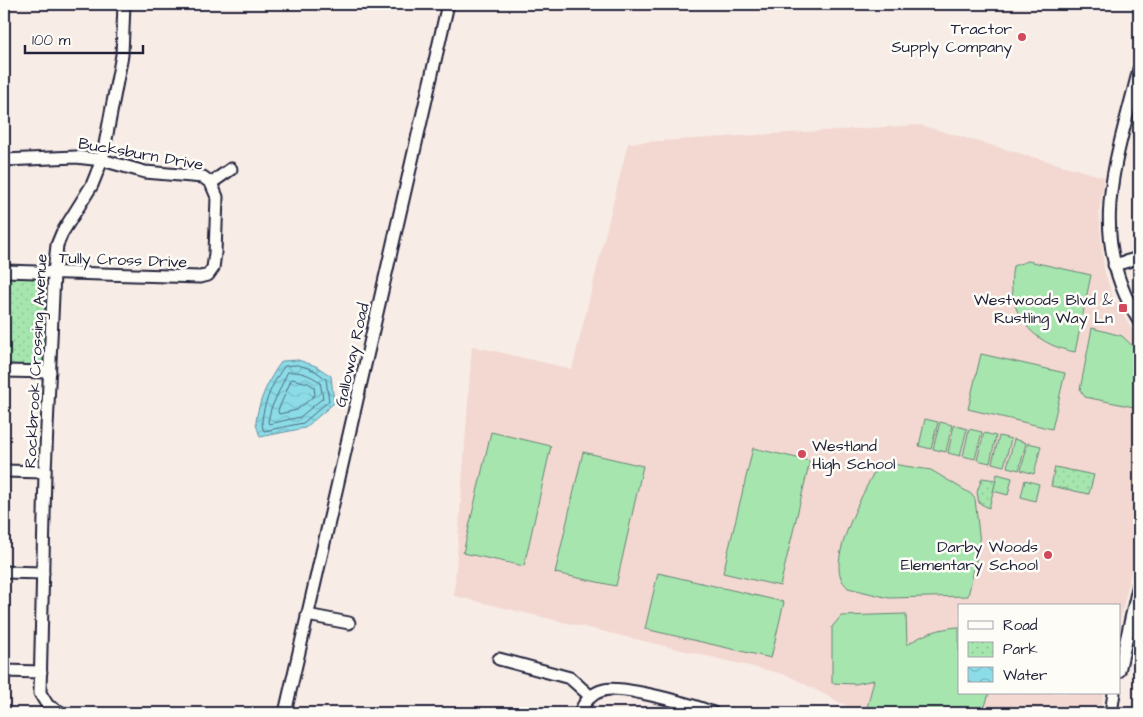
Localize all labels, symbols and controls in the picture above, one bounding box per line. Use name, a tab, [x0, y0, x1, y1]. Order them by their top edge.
place label: Tractor Supply Company	[891, 18, 1012, 59]
scale bar	[25, 22, 142, 54]
text: 100 m	[32, 30, 71, 51]
marker: Tractor Supply Company	[1016, 31, 1028, 43]
street label: Bucksburn Drive	[77, 132, 205, 176]
street label: Tully Cross Drive	[58, 247, 188, 274]
street label: Rockbrook Crossing Avenue	[19, 253, 54, 469]
place label: Westwoods Blvd & Rustling Way Ln	[974, 289, 1113, 330]
street label: Galloway Road	[329, 301, 376, 410]
marker: Westwoods Blvd & Rustling Way Ln	[1117, 302, 1129, 314]
place label: Westland High School	[812, 435, 896, 476]
marker: Westland High School	[796, 448, 808, 460]
place label: Darby Woods Elementary School	[901, 536, 1038, 577]
marker: Darby Woods Elementary School	[1042, 549, 1054, 561]
legend	[958, 604, 1120, 694]
text: Road	[1003, 615, 1038, 636]
text: Park	[1003, 639, 1038, 660]
text: Water	[1003, 665, 1047, 686]

